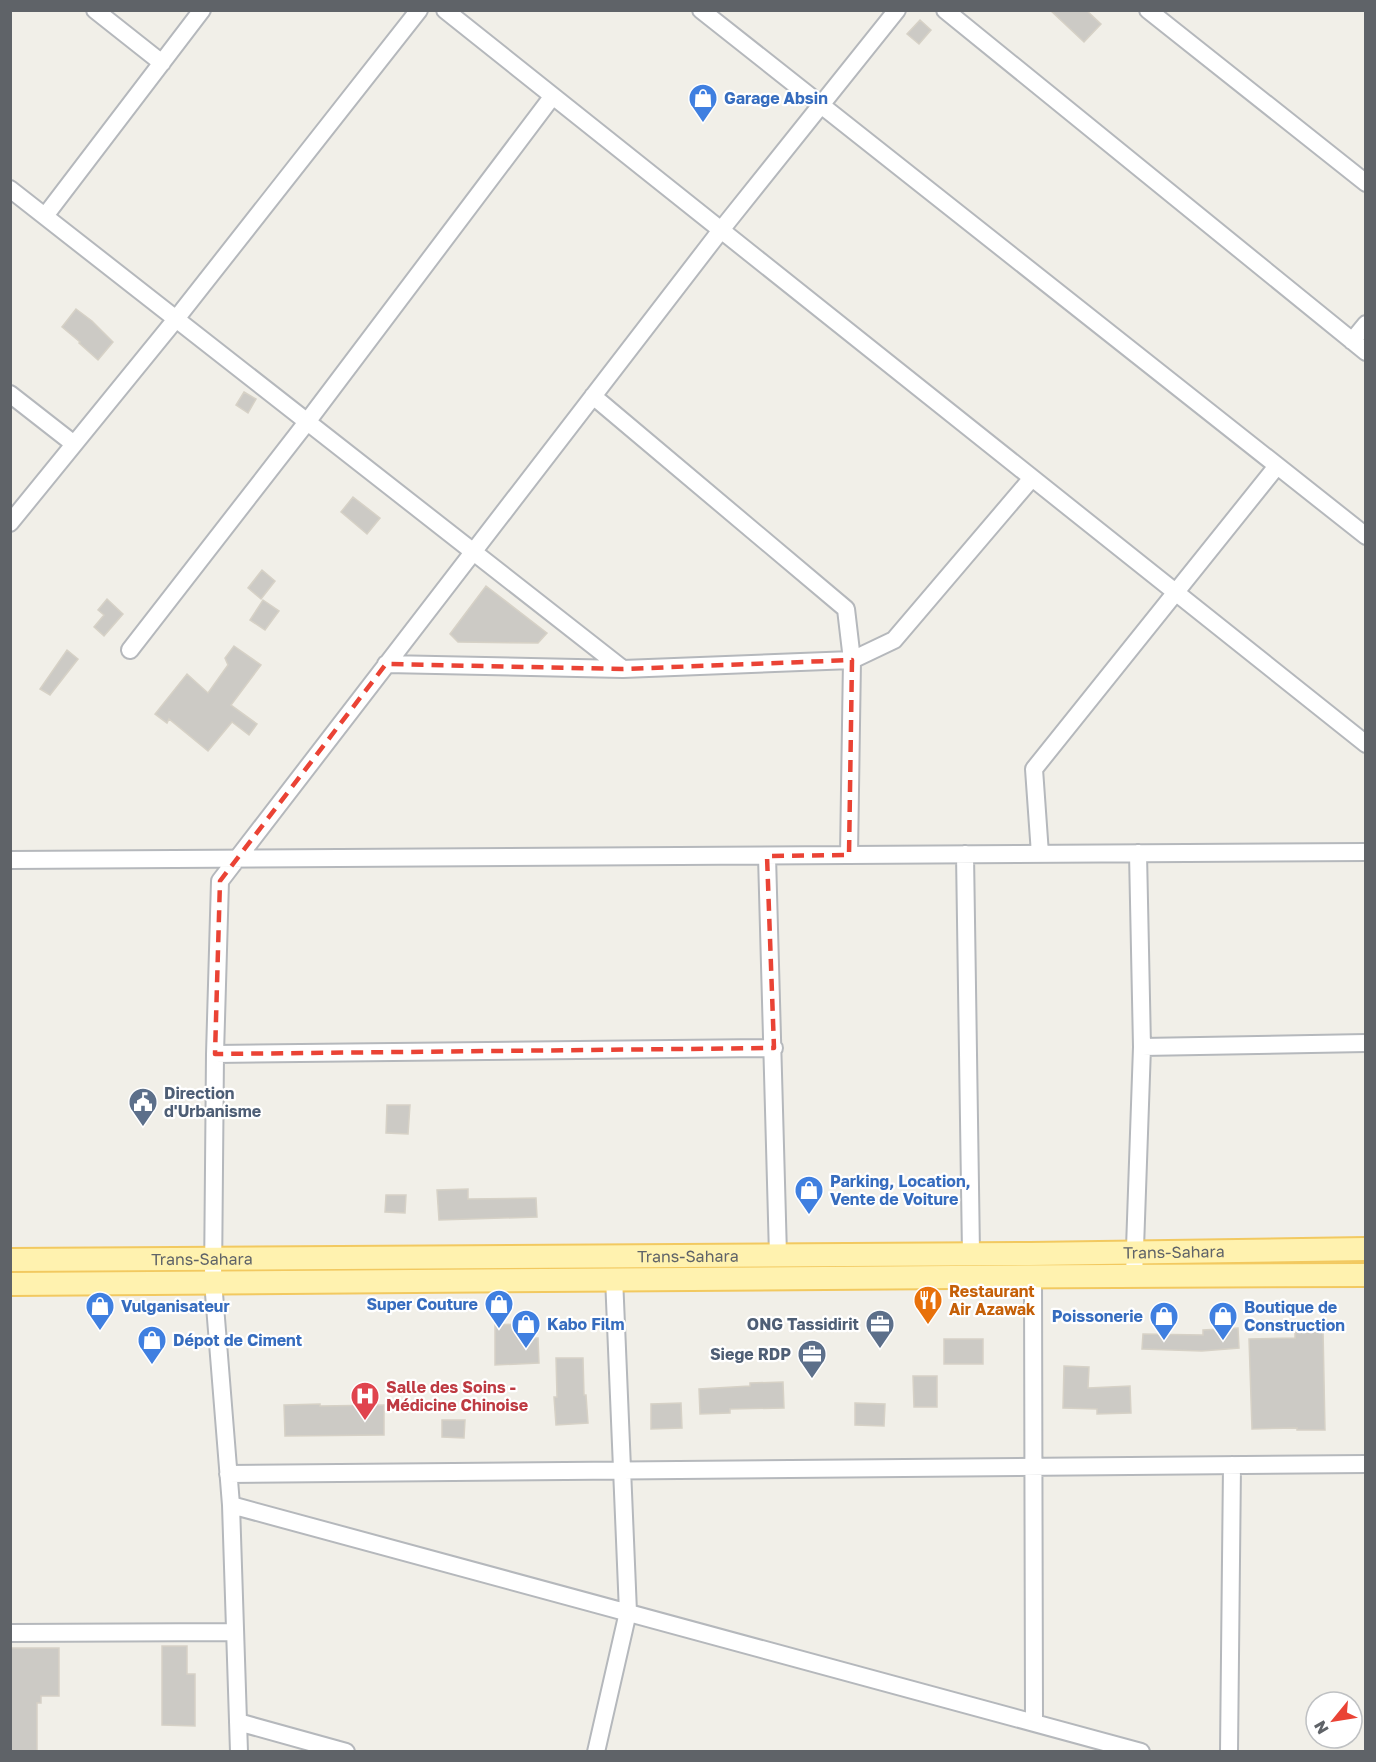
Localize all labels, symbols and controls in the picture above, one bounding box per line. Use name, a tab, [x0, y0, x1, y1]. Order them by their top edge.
shop icon: Garage Absin	[687, 82, 719, 124]
place label: Garage Absin	[724, 88, 828, 108]
place label: Direction d'Urbanisme	[164, 1083, 261, 1121]
public building icon: Direction d'Urbanisme	[127, 1086, 159, 1128]
place label: Parking, Location, Vente de Voiture	[830, 1171, 971, 1209]
shop icon: Parking, Location, Vente de Voiture	[793, 1174, 825, 1216]
street label: Trans-Sahara	[1123, 1241, 1225, 1263]
street label: Trans-Sahara	[637, 1246, 739, 1266]
street label: Trans-Sahara	[151, 1249, 253, 1269]
place label: Restaurant Air Azawak	[949, 1281, 1036, 1319]
restaurant icon: Restaurant Air Azawak	[912, 1284, 944, 1326]
shop icon: Super Couture	[483, 1288, 515, 1330]
shop icon: Vulganisateur	[84, 1290, 116, 1332]
place label: Super Couture	[366, 1294, 478, 1314]
place label: Vulganisateur	[121, 1296, 230, 1316]
place label: Boutique de Construction	[1244, 1297, 1345, 1335]
shop icon: Poissonerie	[1148, 1300, 1180, 1342]
shop icon: Boutique de Construction	[1207, 1300, 1239, 1342]
place label: Poissonerie	[1052, 1306, 1143, 1326]
shop icon: Kabo Film	[510, 1308, 542, 1350]
office icon: ONG Tassidirit	[864, 1308, 896, 1350]
place label: Kabo Film	[547, 1314, 624, 1334]
place label: ONG Tassidirit	[747, 1314, 859, 1334]
shop icon: Dépot de Ciment	[136, 1324, 168, 1366]
place label: Dépot de Ciment	[173, 1330, 302, 1350]
office icon: Siege RDP	[796, 1338, 828, 1380]
place label: Siege RDP	[710, 1344, 791, 1364]
place label: Salle des Soins - Médicine Chinoise	[386, 1377, 528, 1415]
hospital icon: Salle des Soins - Médicine Chinoise	[349, 1380, 381, 1422]
north arrow	[1304, 1690, 1364, 1750]
text: N	[1309, 1717, 1333, 1738]

